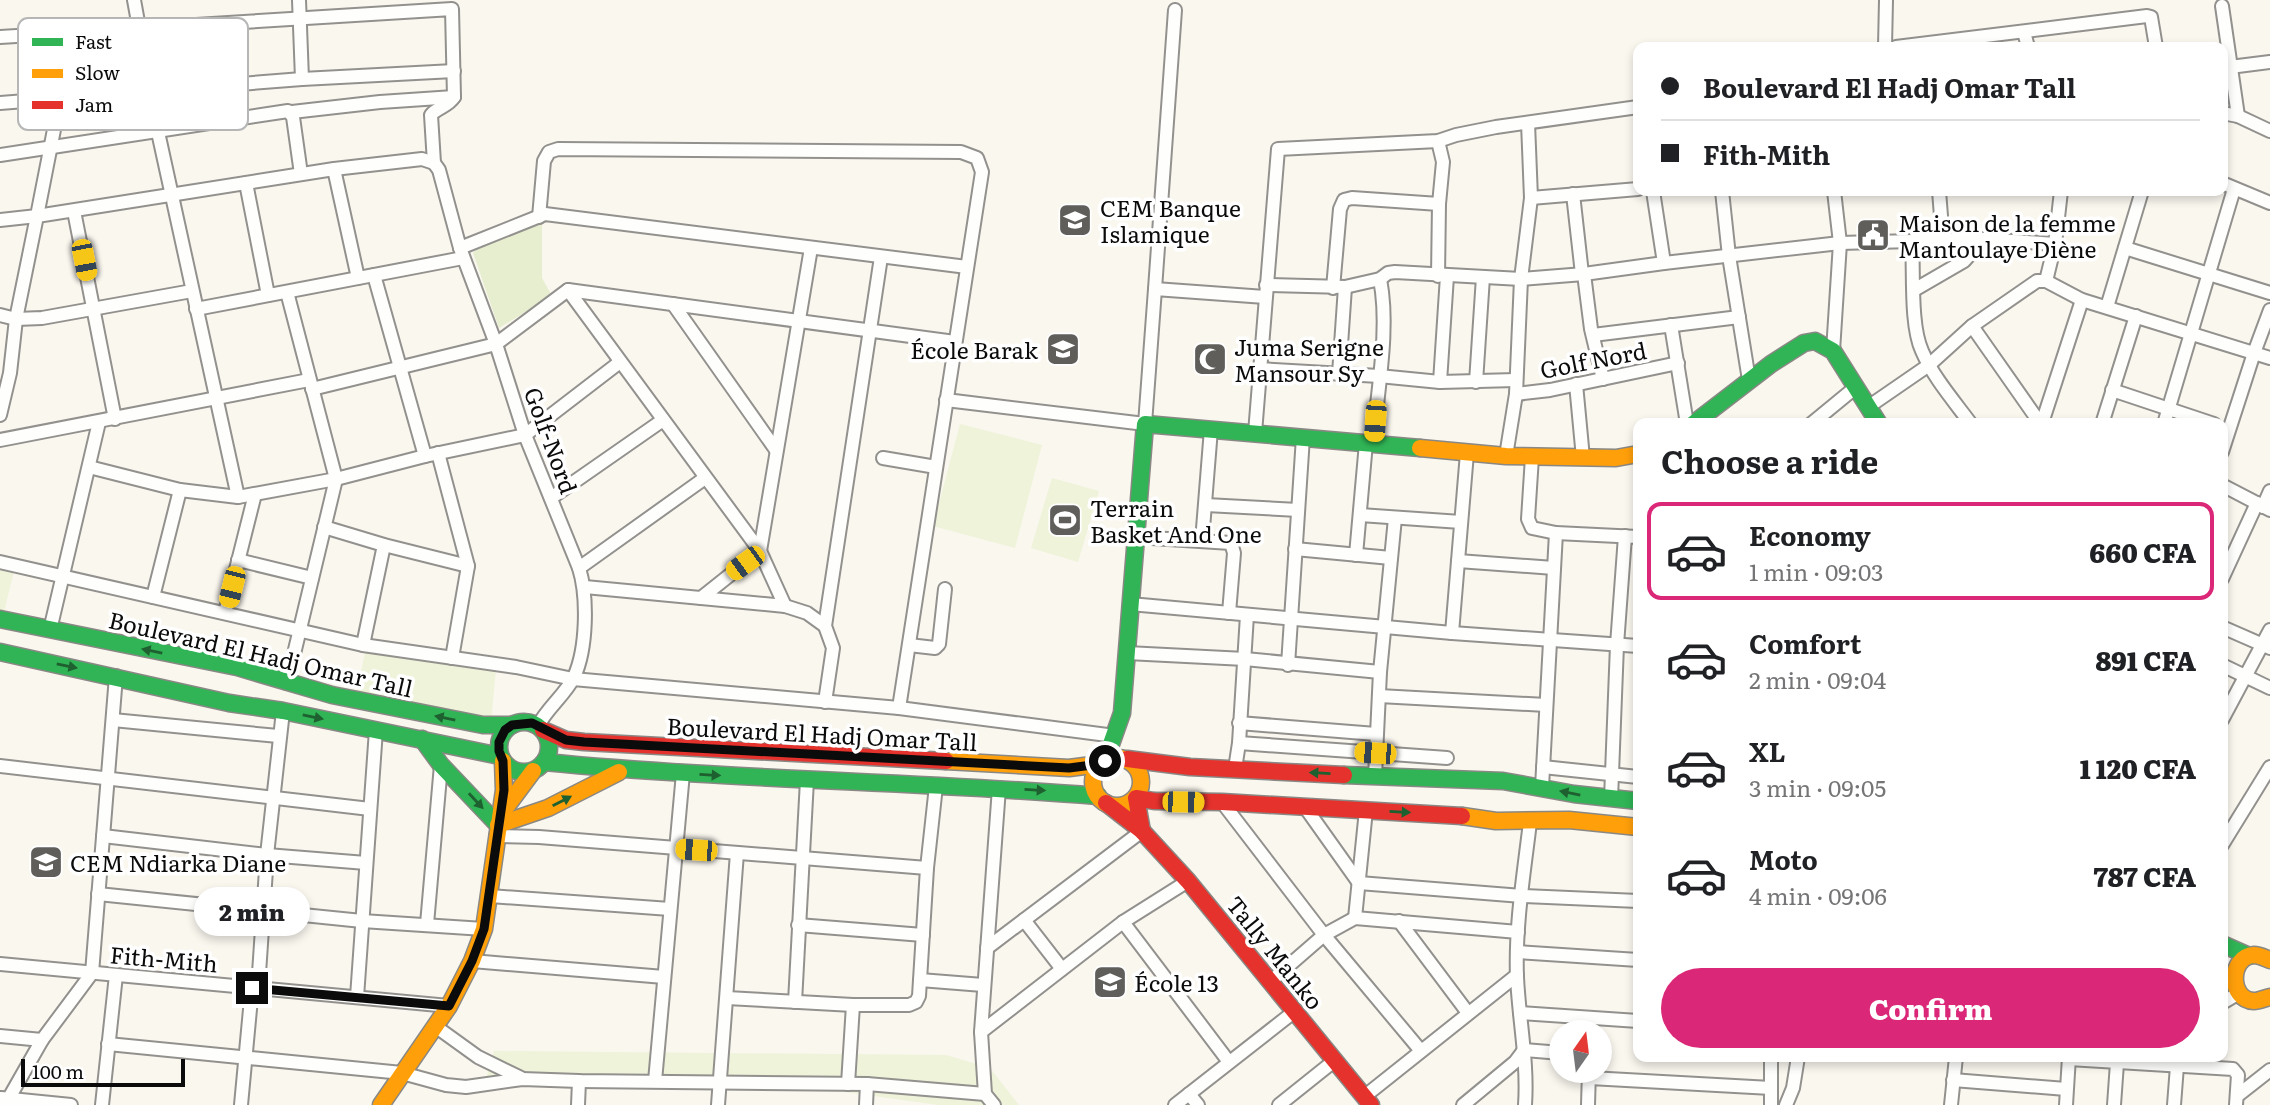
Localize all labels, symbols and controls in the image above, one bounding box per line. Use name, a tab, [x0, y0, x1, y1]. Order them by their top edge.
legend	[18, 18, 248, 130]
text: Fast	[75, 27, 112, 55]
text: Slow	[75, 58, 120, 86]
text: Boulevard El Hadj Omar Tall	[1703, 67, 2076, 106]
text: Jam	[75, 90, 113, 118]
text: Fith-Mith	[1703, 134, 1830, 173]
place label: CEM Banque Islamique	[1100, 190, 1241, 250]
school or university icon: CEM Banque Islamique	[1056, 201, 1094, 239]
place label: Maison de la femme Mantoulaye Diène	[1898, 205, 2116, 265]
public building icon: Maison de la femme Mantoulaye Diène	[1854, 216, 1892, 254]
car	[70, 237, 99, 283]
place label: Juma Serigne Mansour Sy	[1234, 329, 1384, 389]
school or university icon: École Barak	[1044, 330, 1082, 368]
place label: École Barak	[910, 332, 1039, 366]
street label: Golf Nord	[1537, 332, 1649, 386]
mosque icon: Juma Serigne Mansour Sy	[1191, 340, 1229, 378]
street label: Golf-Nord	[517, 382, 587, 498]
car	[1364, 399, 1387, 443]
text: Choose a ride	[1661, 436, 1878, 484]
place label: Terrain Basket And One	[1090, 490, 1262, 550]
sports icon: Terrain Basket And One	[1046, 501, 1084, 539]
text: Economy	[1749, 515, 1871, 554]
icon: car	[1665, 520, 1728, 583]
text: 660 CFA	[2089, 532, 2196, 571]
car	[722, 542, 769, 584]
text: 1 min · 09:03	[1749, 554, 1883, 588]
car	[217, 564, 248, 610]
street label: Boulevard El Hadj Omar Tall	[106, 601, 417, 705]
text: Comfort	[1749, 623, 1861, 662]
icon: car	[1665, 628, 1728, 691]
text: 891 CFA	[2095, 640, 2196, 679]
one-way arrow	[141, 645, 163, 656]
one-way arrow	[56, 661, 78, 672]
text: 2 min · 09:04	[1749, 662, 1886, 696]
street label: Boulevard El Hadj Omar Tall	[666, 708, 978, 758]
one-way arrow	[302, 711, 324, 722]
one-way arrow	[434, 712, 456, 723]
text: XL	[1749, 731, 1786, 770]
icon: car	[1665, 736, 1728, 799]
car	[1354, 741, 1397, 765]
route start	[1089, 745, 1121, 777]
text: 1 120 CFA	[2080, 748, 2196, 787]
one-way arrow	[1309, 768, 1331, 779]
one-way arrow	[699, 769, 721, 780]
text: 3 min · 09:05	[1749, 770, 1886, 804]
one-way arrow	[1024, 785, 1046, 796]
one-way arrow	[1559, 787, 1581, 798]
car	[1162, 791, 1205, 813]
one-way arrow	[467, 792, 483, 809]
one-way arrow	[552, 796, 572, 807]
one-way arrow	[1389, 807, 1411, 818]
car	[675, 838, 718, 862]
text: Moto	[1749, 839, 1818, 878]
school or university icon: CEM Ndiarka Diane	[27, 843, 65, 881]
icon: car	[1665, 844, 1728, 907]
place label: CEM Ndiarka Diane	[70, 845, 286, 879]
text: 787 CFA	[2093, 856, 2196, 895]
text: 4 min · 09:06	[1749, 878, 1887, 912]
callout: 2 min	[194, 886, 310, 936]
street label: Tally Manko	[1220, 888, 1332, 1016]
text: 2 min	[219, 894, 285, 928]
street label: Fith-Mith	[109, 936, 219, 980]
school or university icon: École 13	[1091, 963, 1129, 1001]
place label: École 13	[1134, 965, 1219, 999]
button: Confirm	[1661, 968, 2200, 1048]
route end	[236, 972, 268, 1004]
north arrow	[1549, 1020, 1612, 1083]
map controls	[1549, 1020, 1612, 1083]
scale bar	[21, 1056, 186, 1088]
text: 100 m	[32, 1057, 84, 1085]

